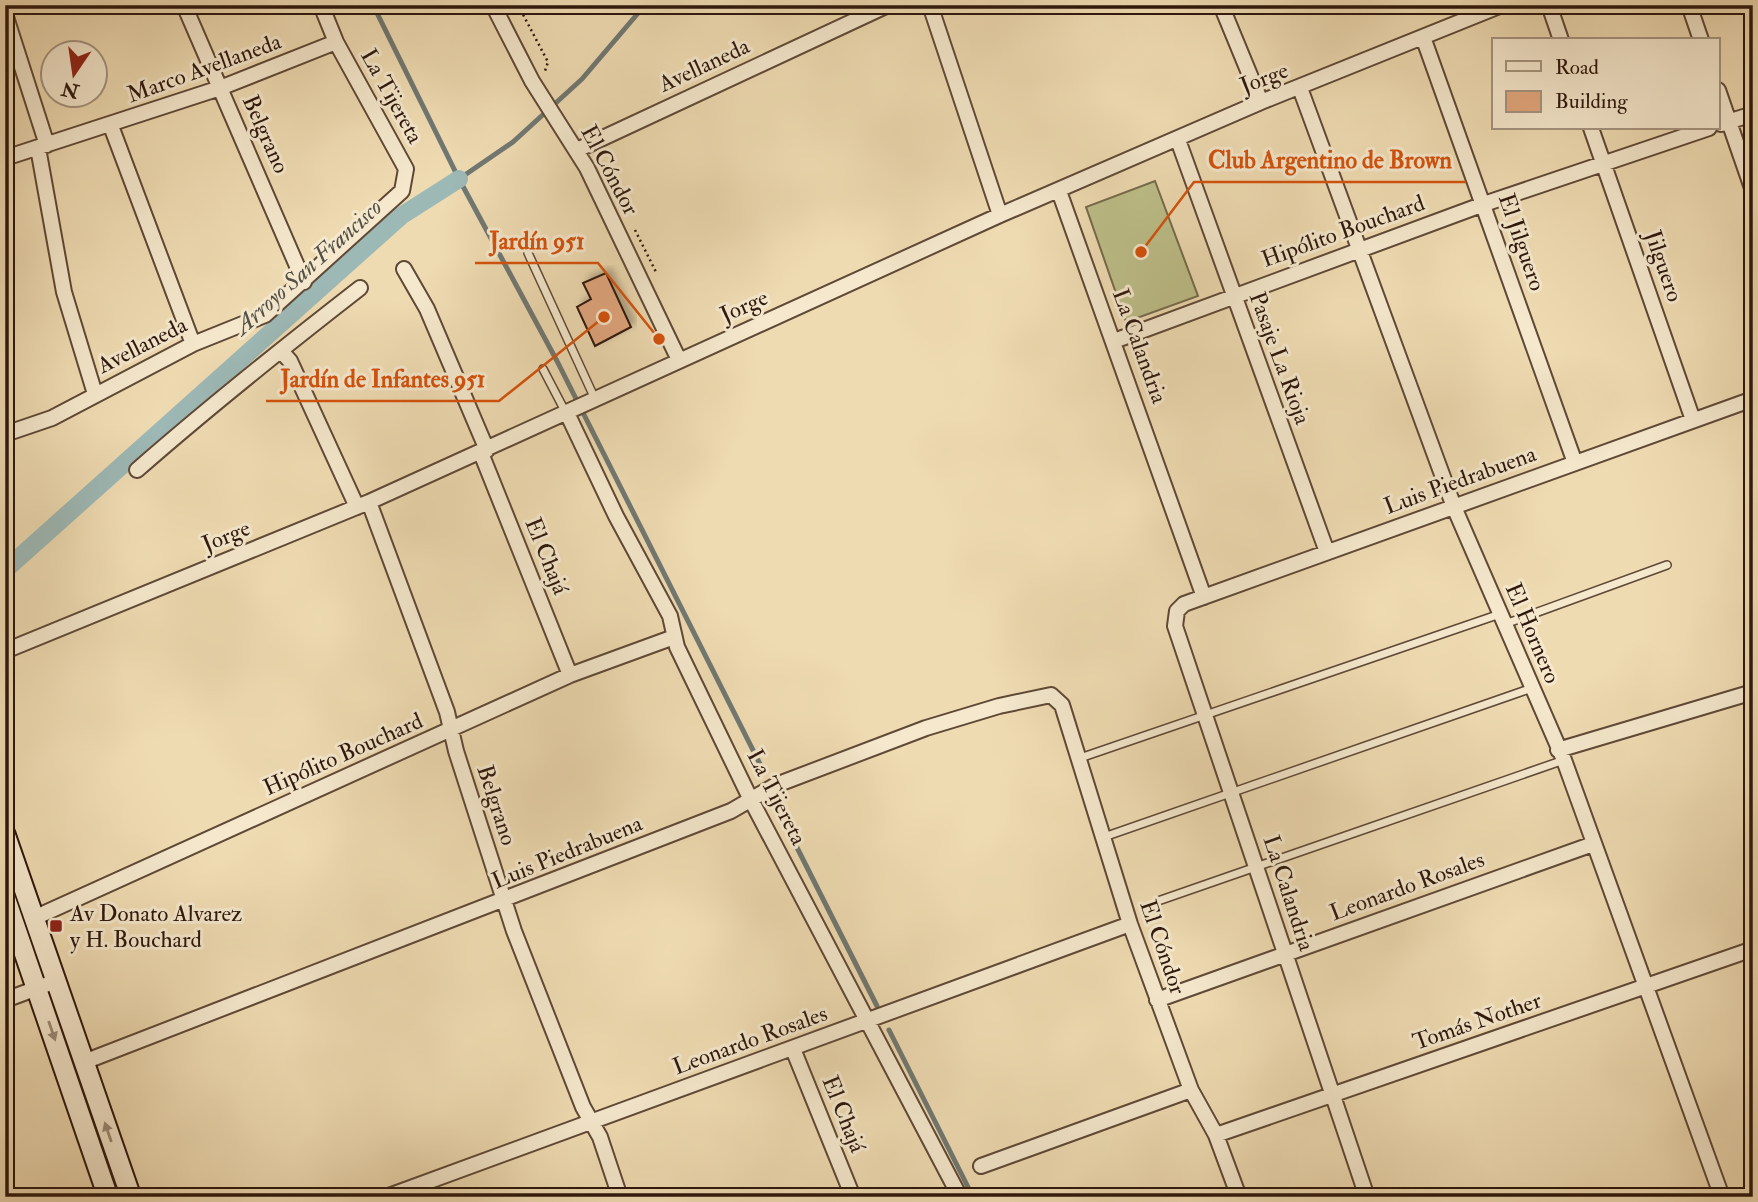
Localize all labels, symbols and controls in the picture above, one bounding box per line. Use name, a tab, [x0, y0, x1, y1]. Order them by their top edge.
street label: Marco Avellaneda	[123, 26, 286, 109]
street label: Avellaneda	[653, 31, 755, 99]
north arrow	[38, 38, 108, 108]
legend	[1492, 38, 1720, 130]
street label: La Tijereta	[354, 44, 430, 149]
text: Road	[1555, 54, 1600, 81]
street label: Jorge	[1235, 55, 1293, 101]
text: N	[58, 76, 82, 103]
text: Building	[1555, 88, 1628, 115]
street label: Belgrano	[236, 90, 296, 178]
street label: El Cóndor	[574, 120, 646, 220]
callout: Club Argentino de Brown	[1194, 137, 1466, 182]
text: Club Argentino de Brown	[1208, 145, 1453, 176]
street label: Hipólito Bouchard	[1258, 188, 1429, 275]
street label: El Jilguero	[1492, 189, 1552, 295]
water label: Arroyo San Francisco	[225, 192, 389, 344]
callout: Jardín 951	[475, 218, 598, 263]
street label: Jilguero	[1638, 225, 1690, 306]
text: Jardín 951	[489, 226, 584, 257]
street label: Jorge	[715, 283, 773, 330]
street label: La Calandria	[1106, 285, 1174, 408]
street label: Pasaje La Rioja	[1243, 288, 1318, 429]
street label: Avellaneda	[91, 310, 192, 380]
callout: Jardín de Infantes 951	[266, 356, 499, 401]
text: Jardín de Infantes 951	[280, 364, 485, 395]
street label: Luis Piedrabuena	[1380, 439, 1541, 521]
street label: Jorge	[197, 513, 255, 559]
street label: El Chajá	[518, 513, 576, 599]
street label: El Hornero	[1499, 578, 1567, 688]
street label: Hipólito Bouchard	[259, 706, 428, 803]
street label: La Tijereta	[741, 744, 814, 850]
street label: Belgrano	[470, 761, 524, 849]
street label: Luis Piedrabuena	[487, 808, 647, 895]
street label: La Calandria	[1257, 832, 1321, 955]
street label: Leonardo Rosales	[1326, 845, 1488, 927]
street label: El Cóndor	[1133, 896, 1193, 998]
place label: Av Donato Alvarez y H. Bouchard	[69, 899, 242, 954]
marker: Av Donato Alvarez y H. Bouchard	[48, 918, 64, 934]
street label: Tomás Nother	[1409, 985, 1545, 1057]
street label: Leonardo Rosales	[669, 999, 831, 1081]
one-way arrow	[47, 1021, 58, 1042]
street label: El Chajá	[815, 1071, 873, 1157]
one-way arrow	[102, 1122, 113, 1143]

